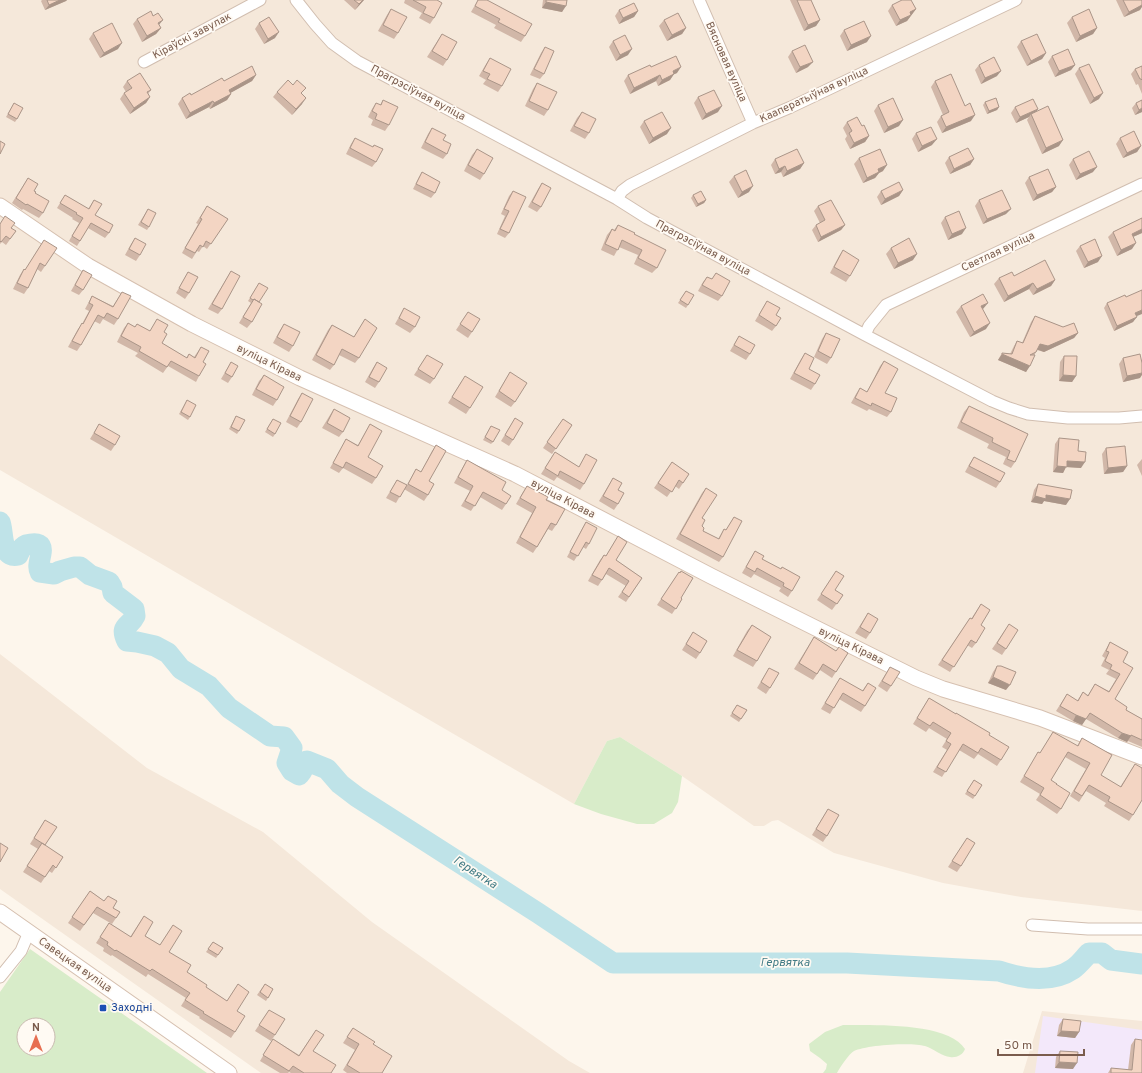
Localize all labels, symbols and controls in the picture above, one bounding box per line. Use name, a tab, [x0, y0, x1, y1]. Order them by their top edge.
street label: Кіраўскі завулак	[150, 9, 234, 63]
street label: Вясновая вуліца	[702, 20, 750, 104]
street label: Прагрэсіўная вуліца	[368, 62, 468, 124]
street label: Кааператыўная вуліца	[758, 64, 871, 126]
street label: Прагрэсіўная вуліца	[653, 217, 753, 279]
street label: Светлая вуліца	[959, 229, 1037, 275]
street label: вуліца Кірава	[234, 341, 304, 385]
street label: вуліца Кірава	[528, 476, 598, 522]
street label: вуліца Кірава	[816, 624, 886, 668]
water label: Гервятка	[450, 853, 501, 894]
street label: Савецкая вуліца	[35, 934, 115, 996]
water label: Гервятка	[760, 955, 810, 971]
place label: Заходні	[111, 1001, 152, 1015]
marker: Заходні	[98, 1003, 108, 1013]
north arrow	[16, 1017, 56, 1057]
text: N	[32, 1021, 40, 1035]
scale bar	[998, 1031, 1084, 1057]
text: 50 m	[1004, 1038, 1032, 1054]

